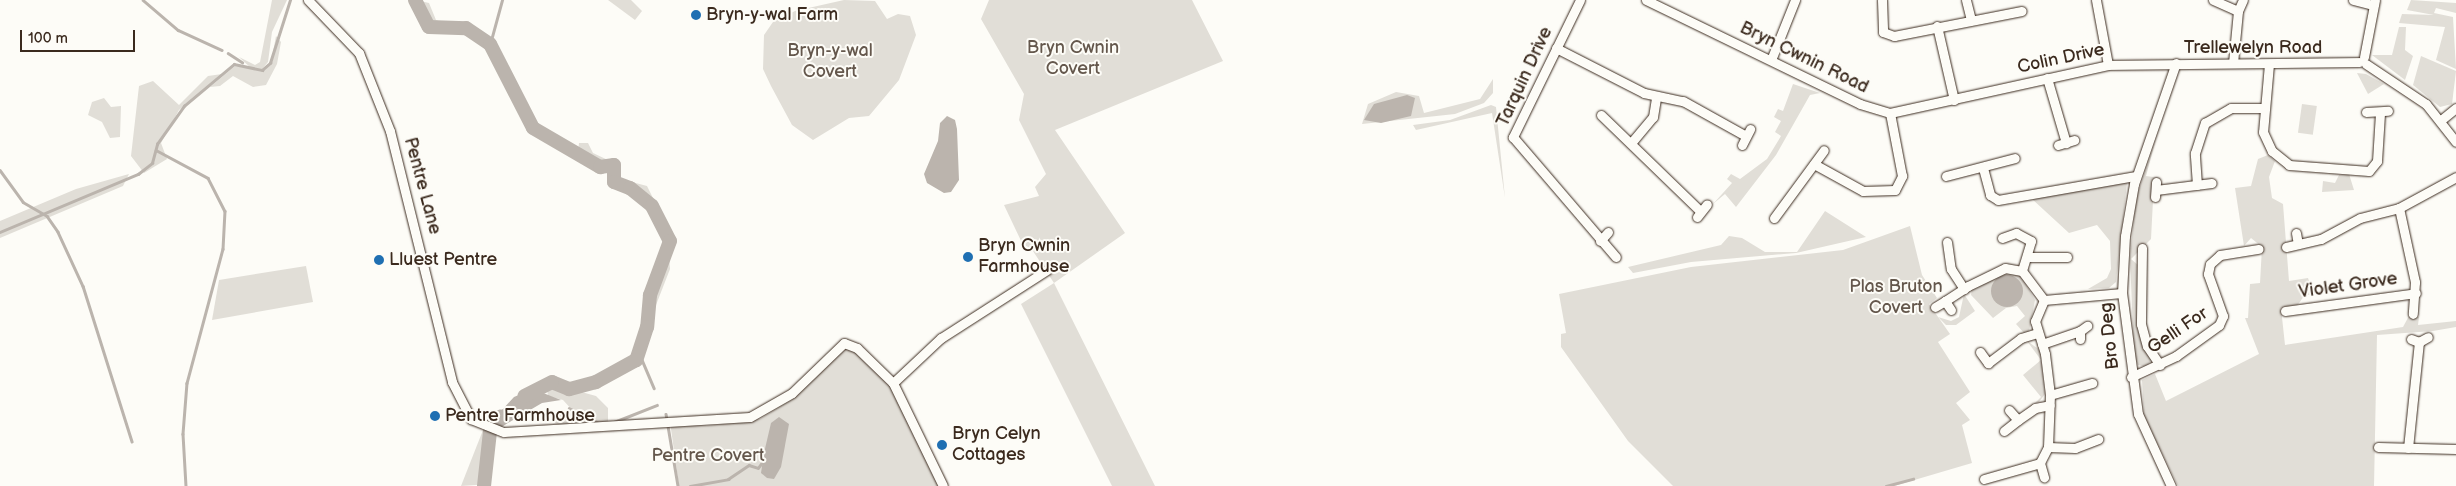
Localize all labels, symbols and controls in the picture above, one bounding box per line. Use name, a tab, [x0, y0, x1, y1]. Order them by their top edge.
place label: Bryn-y-wal Farm	[706, 4, 838, 26]
marker: Bryn-y-wal Farm	[690, 9, 702, 21]
street label: Bryn Cwnin Road	[1736, 17, 1872, 99]
scale bar	[22, 20, 138, 52]
street label: Tarquin Drive	[1493, 24, 1557, 130]
text: 100 m	[28, 29, 68, 48]
street label: Trellewelyn Road	[2184, 37, 2322, 59]
park label: Bryn Cwnin Covert	[1027, 38, 1119, 80]
street label: Colin Drive	[2015, 39, 2107, 79]
park label: Bryn-y-wal Covert	[787, 41, 873, 84]
street label: Pentre Lane	[399, 135, 445, 237]
place label: Bryn Cwnin Farmhouse	[978, 236, 1070, 278]
place label: Lluest Pentre	[389, 249, 497, 271]
marker: Bryn Cwnin Farmhouse	[962, 251, 974, 263]
marker: Lluest Pentre	[373, 254, 385, 266]
street label: Violet Grove	[2297, 268, 2399, 304]
park label: Plas Bruton Covert	[1849, 277, 1943, 320]
street label: Bro Deg	[2096, 301, 2124, 371]
street label: Gelli For	[2144, 303, 2212, 359]
place label: Pentre Farmhouse	[445, 405, 595, 427]
marker: Pentre Farmhouse	[429, 410, 441, 422]
place label: Bryn Celyn Cottages	[952, 424, 1041, 466]
marker: Bryn Celyn Cottages	[936, 439, 948, 451]
park label: Pentre Covert	[652, 445, 764, 467]

